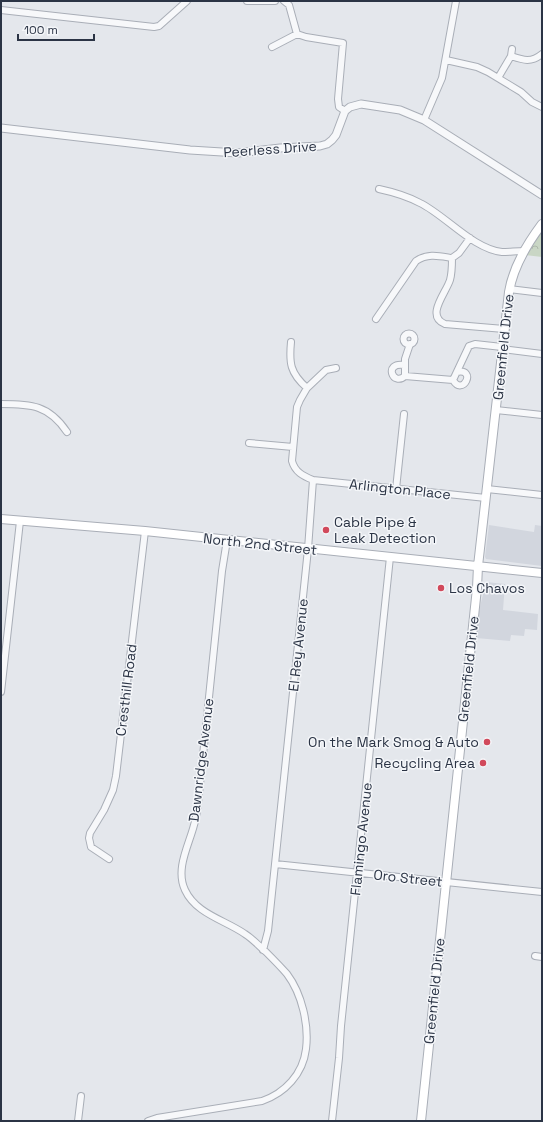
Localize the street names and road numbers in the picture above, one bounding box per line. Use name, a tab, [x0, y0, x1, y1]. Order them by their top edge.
street label: Peerless Drive	[223, 137, 317, 161]
street label: Greenfield Drive	[488, 293, 518, 401]
street label: Arlington Place	[348, 475, 452, 503]
street label: North 2nd Street	[202, 529, 318, 559]
street label: El Rey Avenue	[284, 598, 312, 692]
street label: Greenfield Drive	[453, 615, 483, 723]
street label: Cresthill Road	[111, 643, 141, 737]
street label: Dawnridge Avenue	[184, 697, 218, 823]
street label: Flamingo Avenue	[346, 782, 376, 896]
street label: Oro Street	[373, 865, 443, 891]
street label: Greenfield Drive	[419, 937, 449, 1045]

